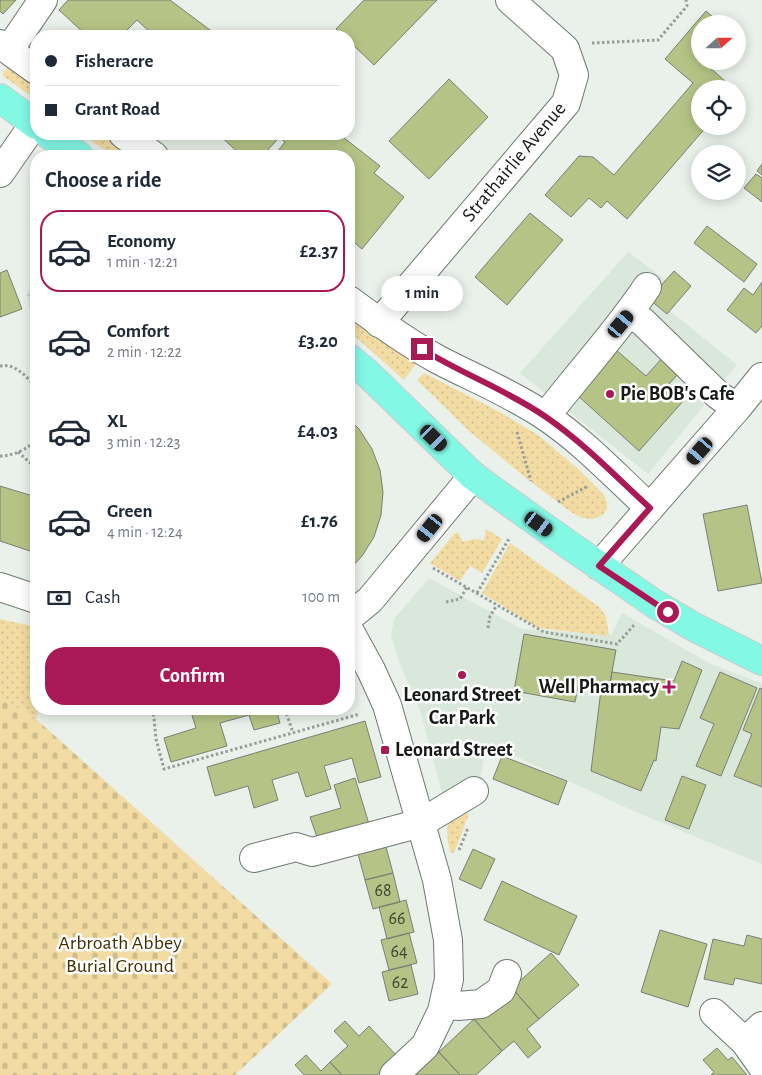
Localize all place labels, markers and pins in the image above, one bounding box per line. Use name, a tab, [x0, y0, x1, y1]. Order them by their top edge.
place label: Pie BOB's Cafe	[620, 384, 735, 404]
marker: Pie BOB's Cafe	[604, 388, 616, 400]
marker: Leonard Street Car Park	[456, 669, 468, 681]
place label: Well Pharmacy	[538, 677, 659, 697]
marker: Well Pharmacy	[663, 681, 675, 693]
place label: Leonard Street Car Park	[403, 685, 521, 728]
place label: Leonard Street	[395, 740, 513, 760]
marker: Leonard Street	[379, 744, 391, 756]

